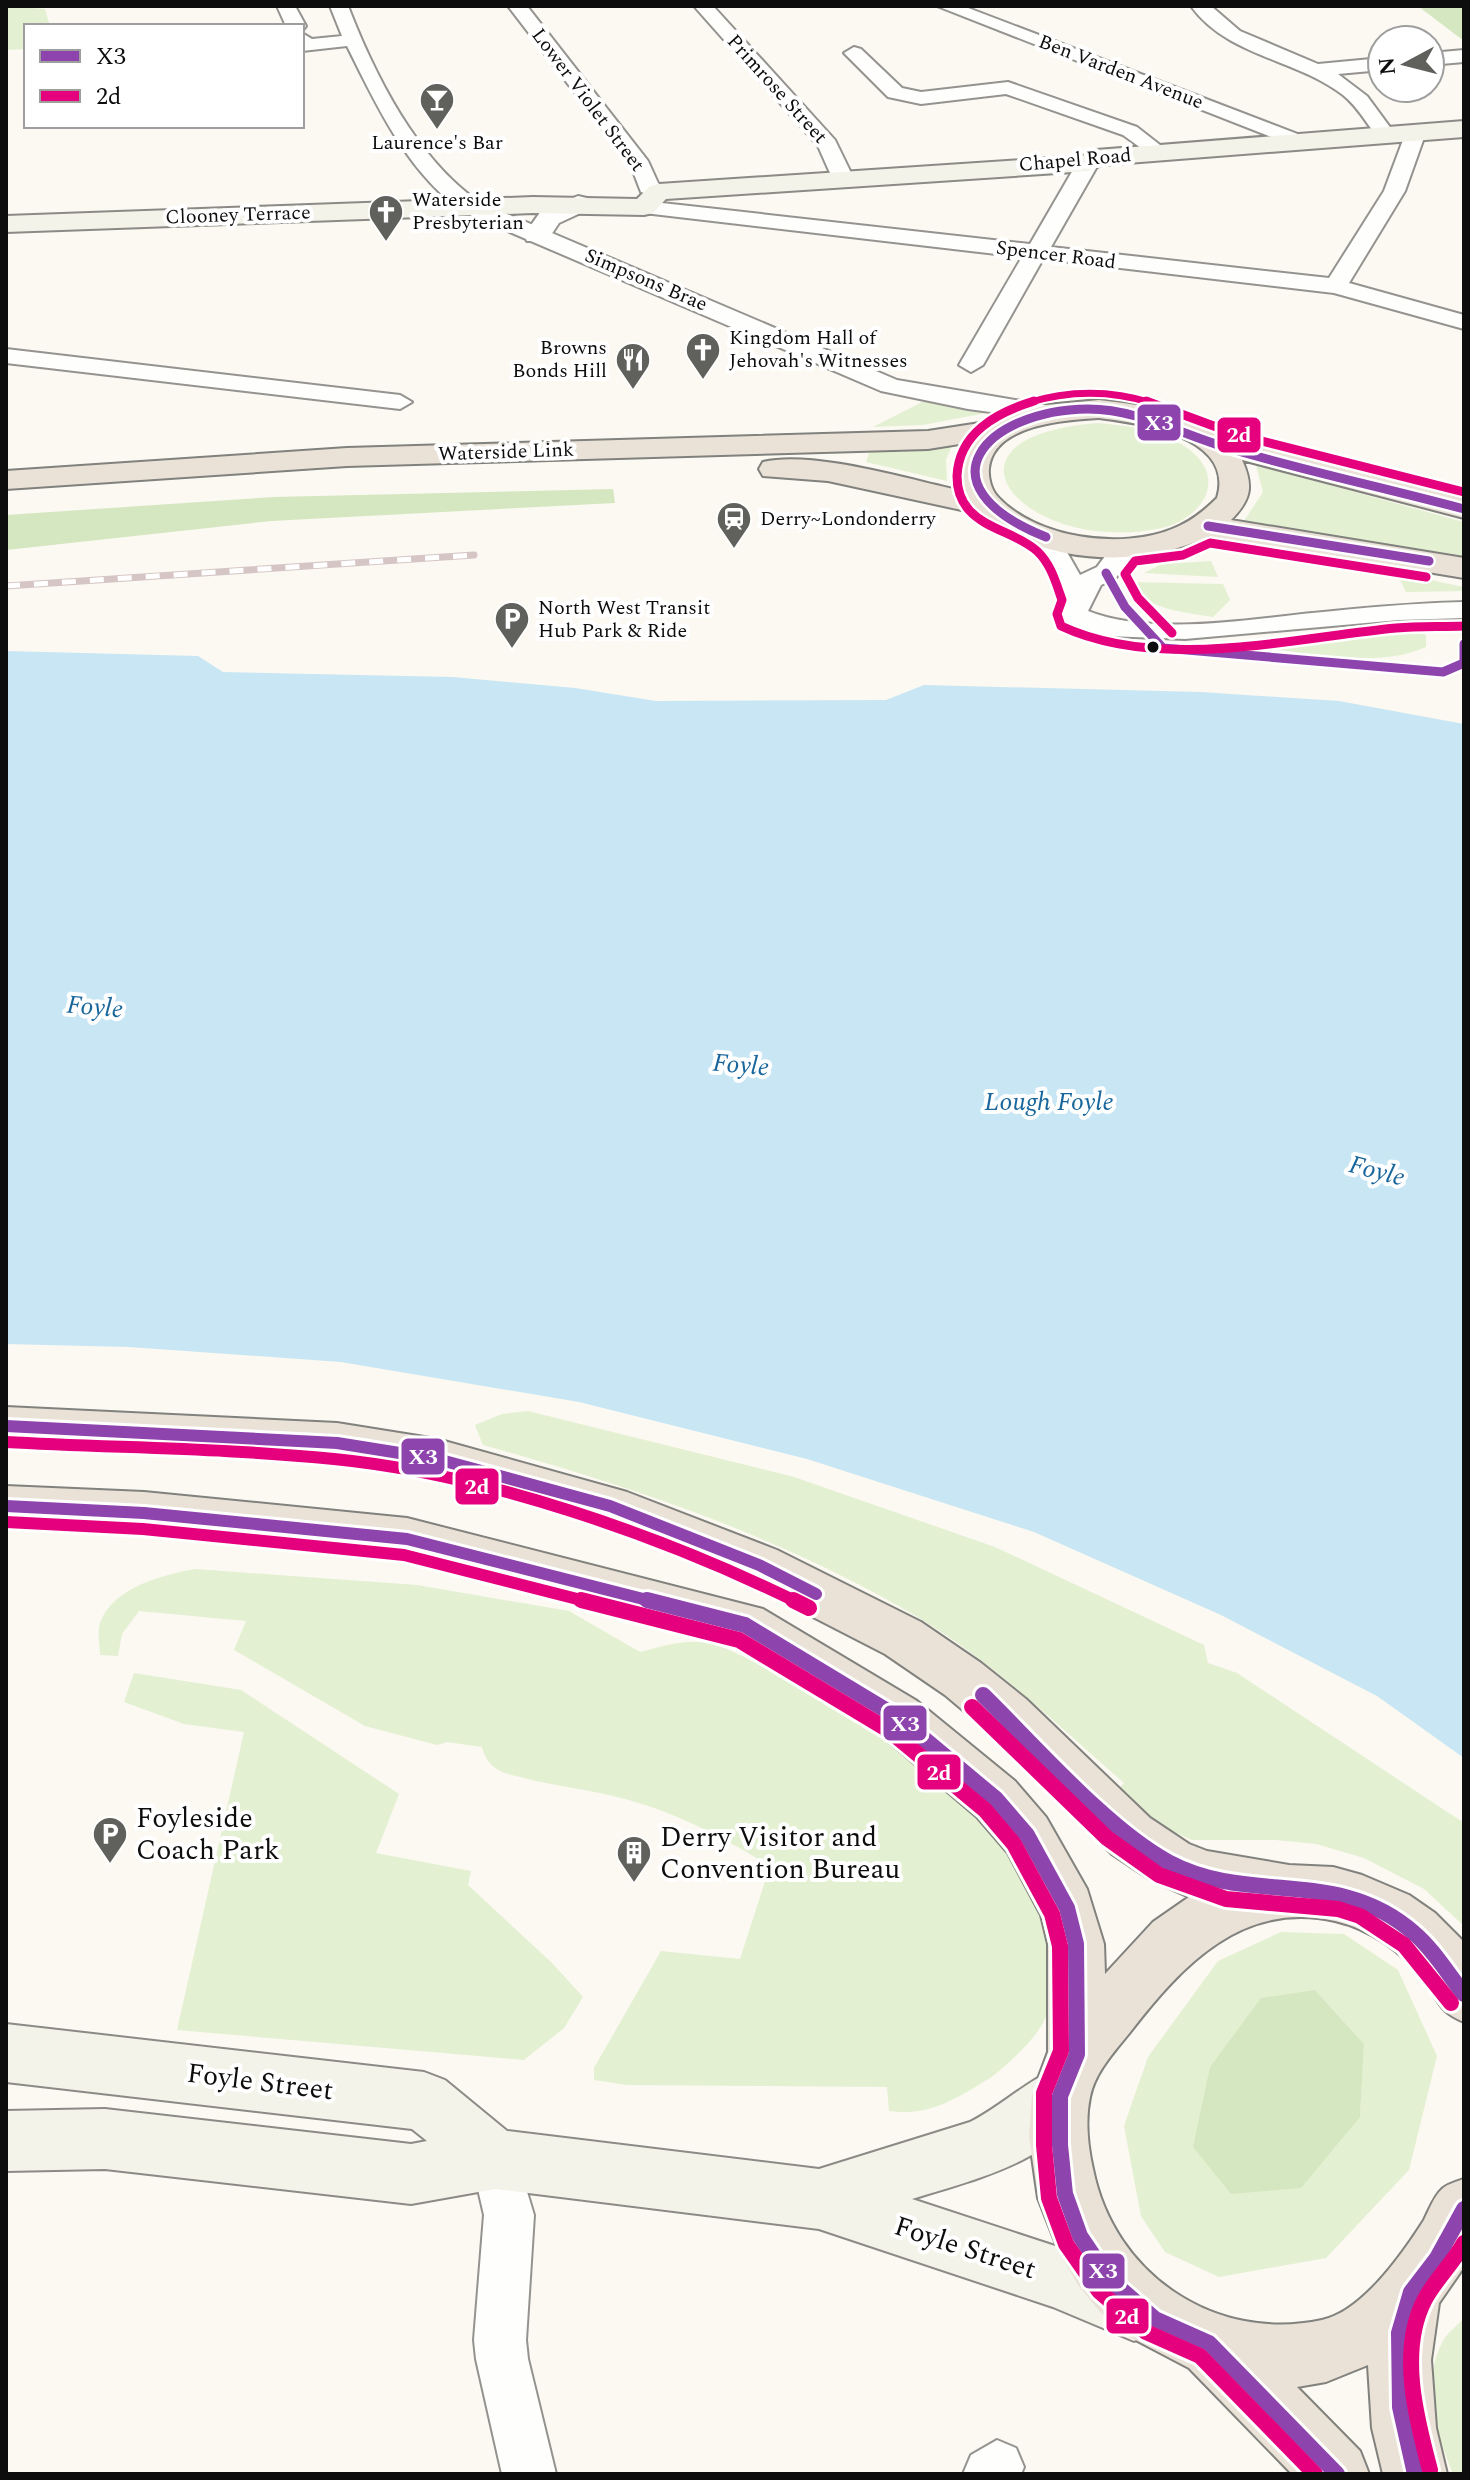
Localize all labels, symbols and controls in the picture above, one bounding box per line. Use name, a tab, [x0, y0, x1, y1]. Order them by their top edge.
street label: Lower Violet Street	[524, 22, 652, 178]
legend	[24, 24, 304, 128]
north arrow	[1366, 24, 1446, 104]
street label: Ben Varden Avenue	[1034, 27, 1208, 117]
street label: Primrose Street	[720, 28, 834, 150]
text: X3	[96, 39, 126, 75]
text: N	[1370, 55, 1405, 77]
text: 2d	[96, 79, 121, 115]
bar icon: Laurence's Bar	[418, 81, 456, 131]
place label: Laurence's Bar	[371, 128, 503, 158]
street label: Chapel Road	[1017, 140, 1133, 180]
place label: Waterside Presbyterian	[412, 185, 524, 238]
church icon: Waterside Presbyterian	[367, 193, 405, 243]
street label: Clooney Terrace	[165, 197, 311, 233]
street label: Spencer Road	[994, 233, 1118, 277]
street label: Simpsons Brae	[580, 241, 712, 319]
place label: Kingdom Hall of Jehovah's Witnesses	[729, 323, 908, 376]
church icon: Kingdom Hall of Jehovah's Witnesses	[684, 331, 722, 381]
place label: Browns Bonds Hill	[512, 333, 607, 386]
restaurant icon: Browns Bonds Hill	[614, 341, 652, 391]
line badge: X3	[1136, 403, 1182, 442]
text: X3	[1144, 407, 1174, 440]
line badge: 2d	[1216, 416, 1262, 454]
text: 2d	[1226, 419, 1252, 452]
street label: Waterside Link	[437, 435, 575, 469]
station icon: Derry~Londonderry	[715, 500, 753, 550]
place label: Derry~Londonderry	[760, 504, 937, 534]
place label: North West Transit Hub Park & Ride	[538, 593, 710, 646]
parking icon: North West Transit Hub Park & Ride	[493, 600, 531, 650]
unlabelled marker	[1145, 639, 1161, 655]
water label: Foyle	[65, 985, 125, 1029]
water label: Foyle	[711, 1043, 771, 1087]
water label: Lough Foyle	[984, 1082, 1114, 1122]
water label: Foyle	[1344, 1144, 1410, 1198]
line badge: X3	[400, 1437, 446, 1476]
text: X3	[408, 1441, 438, 1474]
line badge: 2d	[454, 1467, 500, 1506]
text: 2d	[464, 1471, 490, 1504]
line badge: X3	[882, 1704, 928, 1742]
text: X3	[890, 1708, 920, 1741]
line badge: 2d	[916, 1753, 962, 1791]
text: 2d	[926, 1757, 952, 1790]
place label: Foyleside Coach Park	[136, 1797, 280, 1872]
parking icon: Foyleside Coach Park	[91, 1815, 129, 1865]
place label: Derry Visitor and Convention Bureau	[660, 1816, 900, 1891]
building icon: Derry Visitor and Convention Bureau	[615, 1834, 653, 1884]
street label: Foyle Street	[184, 2052, 336, 2112]
street label: Foyle Street	[888, 2205, 1042, 2291]
line badge: X3	[1081, 2252, 1126, 2290]
text: X3	[1088, 2255, 1118, 2288]
line badge: 2d	[1105, 2297, 1150, 2335]
text: 2d	[1114, 2301, 1140, 2334]

